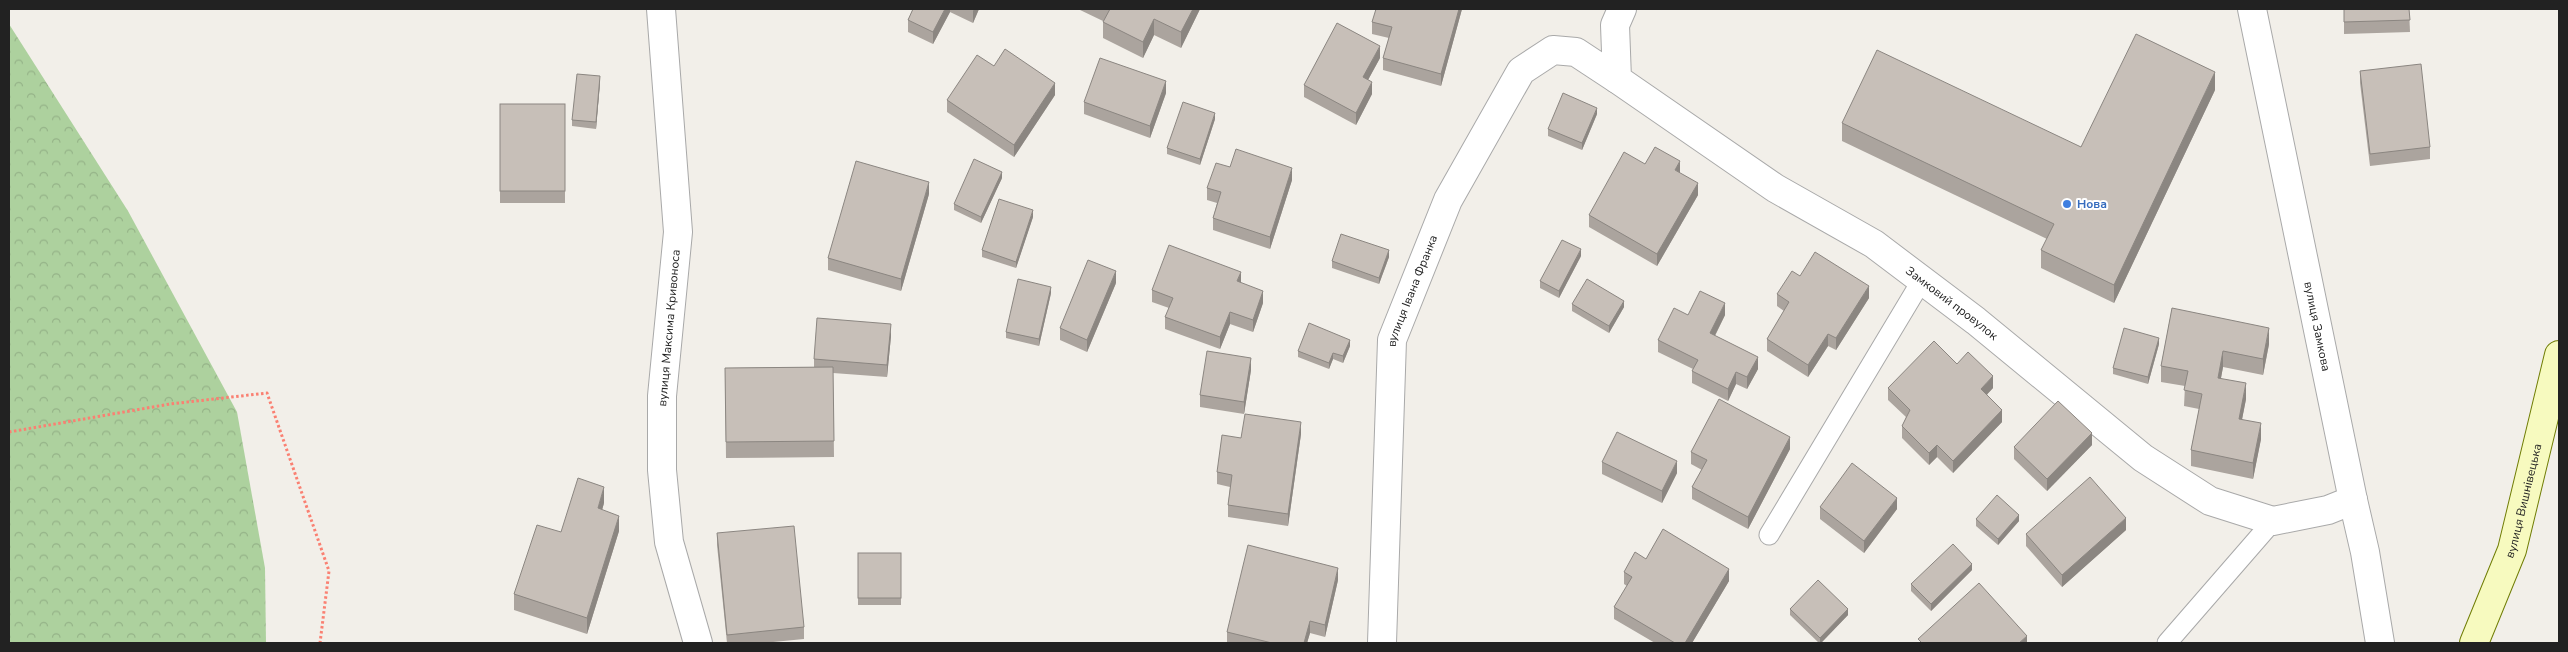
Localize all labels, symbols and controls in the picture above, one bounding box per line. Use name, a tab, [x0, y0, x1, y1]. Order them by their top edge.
place label: Нова	[2077, 196, 2107, 212]
marker: Нова	[2061, 198, 2073, 210]
street label: вулиця Івана Франка	[1384, 233, 1441, 347]
street label: вулиця Максима Кривоноса	[654, 249, 684, 407]
street label: Замковий провулок	[1902, 263, 2002, 344]
street label: вулиця Замкова	[2300, 280, 2334, 373]
street label: вулиця Вишнівецька	[2502, 442, 2545, 561]

